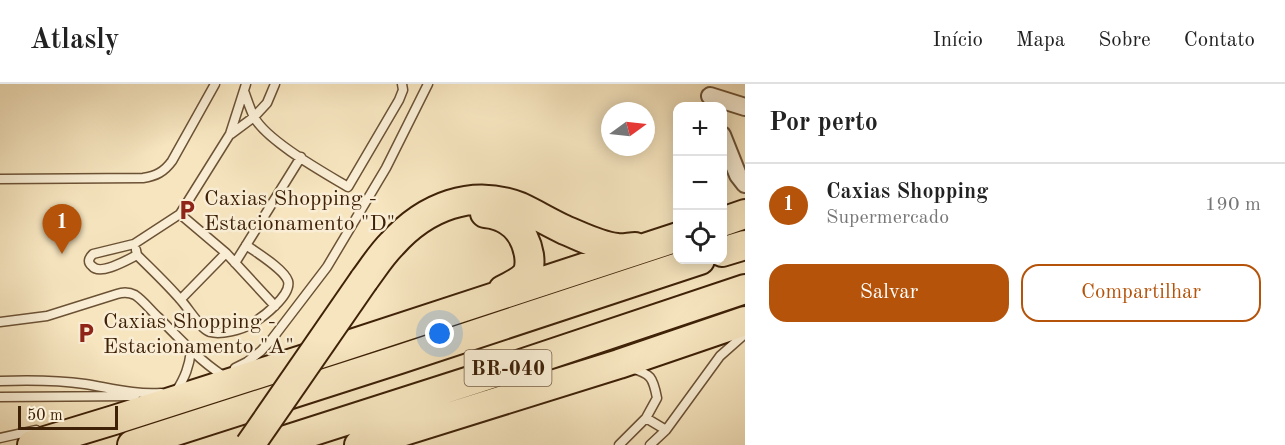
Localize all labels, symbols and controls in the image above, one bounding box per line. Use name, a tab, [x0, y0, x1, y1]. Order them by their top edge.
text: Atlasly	[30, 27, 120, 55]
text: Início	[932, 30, 983, 51]
text: Mapa	[1016, 30, 1065, 51]
text: Sobre	[1098, 30, 1151, 51]
text: Contato	[1184, 30, 1255, 51]
north arrow	[601, 102, 655, 156]
map controls	[673, 102, 727, 264]
button: +	[673, 102, 727, 156]
text: Por perto	[769, 110, 878, 136]
button: −	[673, 156, 727, 210]
text: Caxias Shopping	[826, 181, 988, 203]
place label: Caxias Shopping - Estacionamento "D"	[204, 188, 395, 235]
text: 1	[783, 195, 794, 215]
text: 190 m	[1205, 195, 1261, 215]
parking icon: Caxias Shopping - Estacionamento "D"	[175, 198, 199, 222]
pin: 1	[42, 204, 82, 254]
text: Supermercado	[826, 208, 949, 228]
button: locate	[673, 210, 727, 264]
button: Salvar	[769, 264, 1009, 322]
button: Compartilhar	[1021, 264, 1261, 322]
place label: Caxias Shopping - Estacionamento "A"	[103, 311, 294, 358]
your location	[425, 319, 454, 348]
parking icon: Caxias Shopping - Estacionamento "A"	[74, 321, 98, 345]
road number: BR-040	[464, 350, 552, 386]
scale bar	[18, 403, 118, 430]
text: 50 m	[27, 408, 63, 424]

